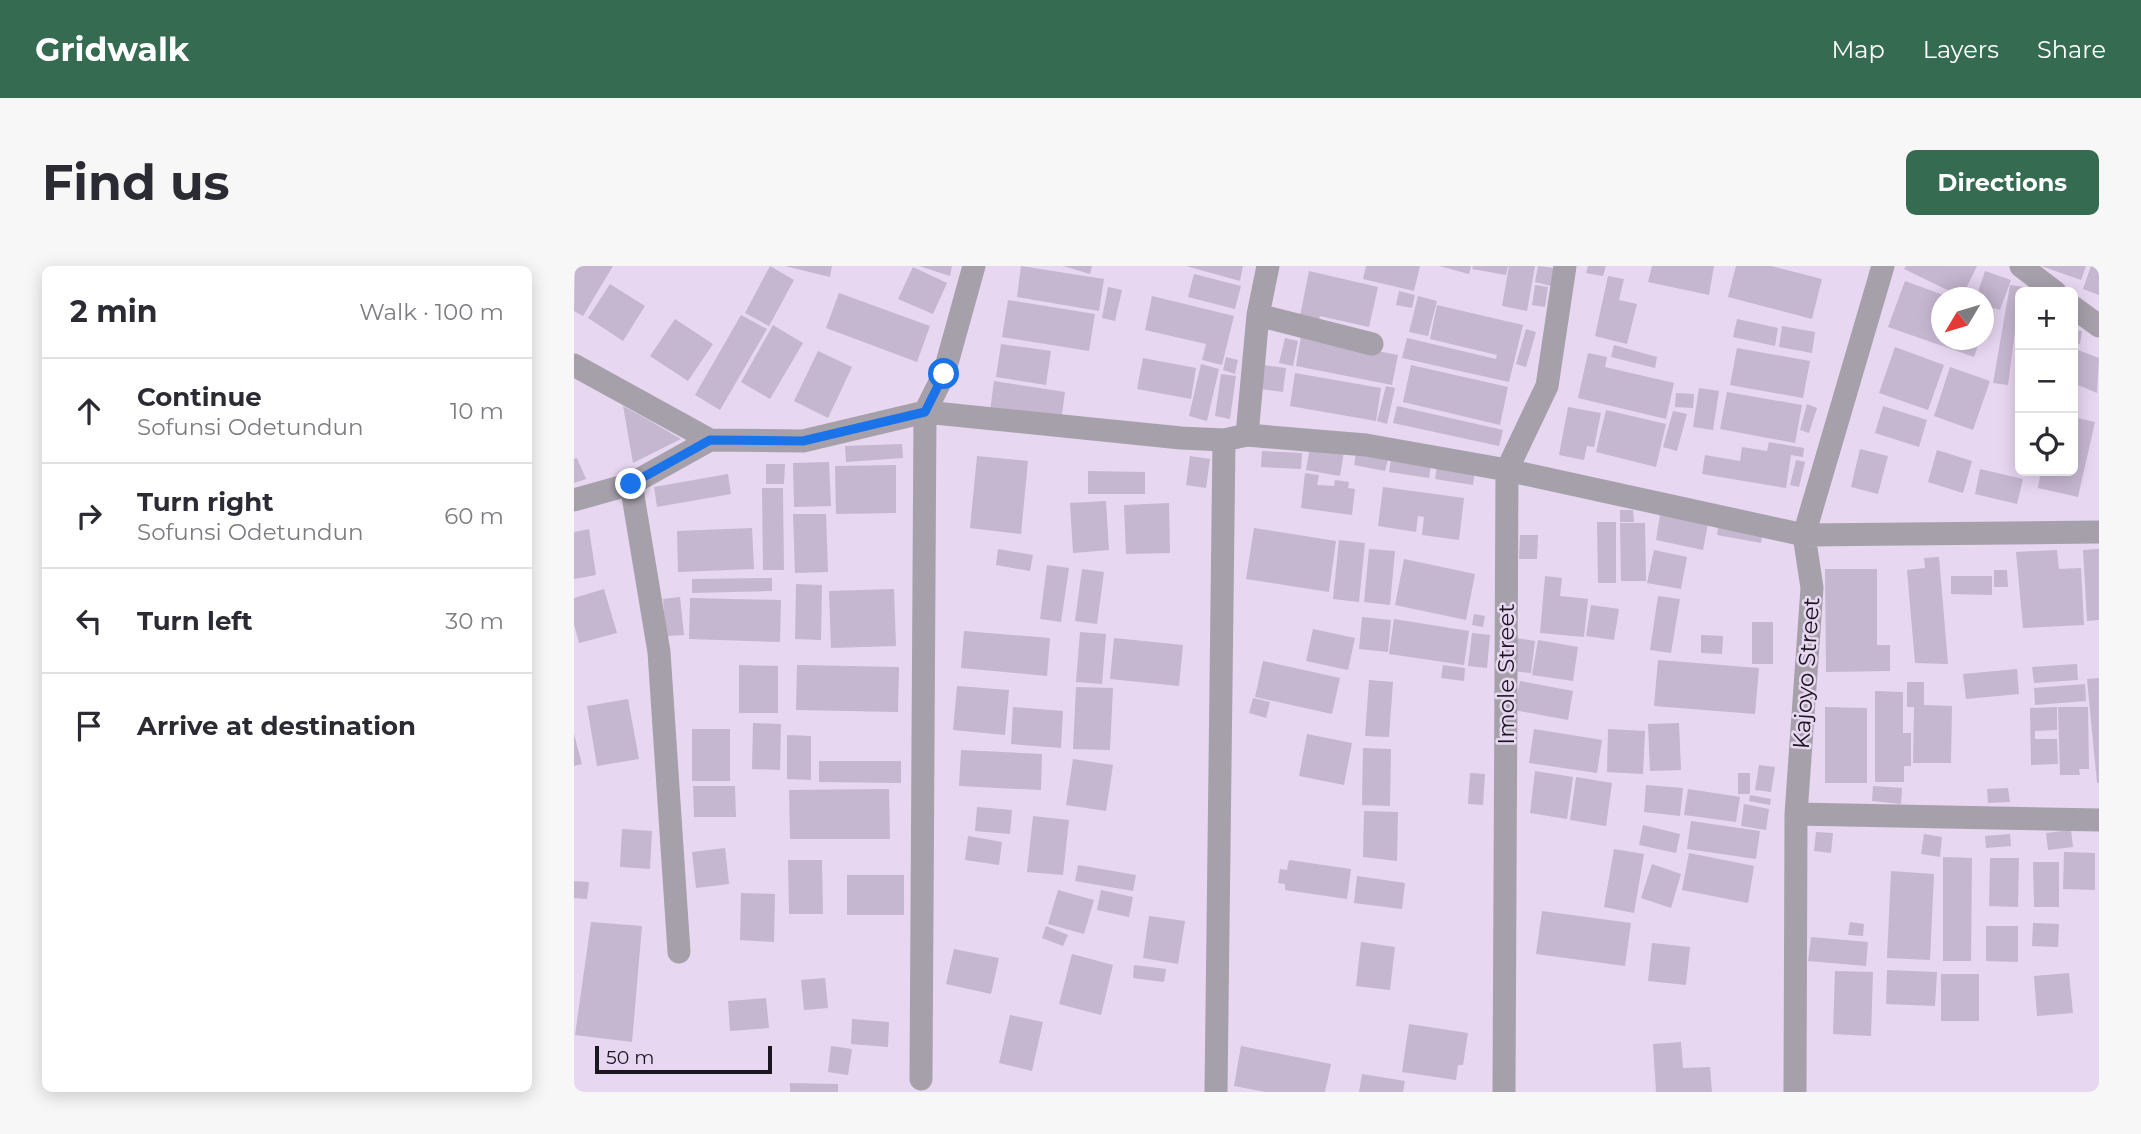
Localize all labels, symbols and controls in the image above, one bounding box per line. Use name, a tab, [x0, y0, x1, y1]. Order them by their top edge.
text: Gridwalk	[35, 29, 189, 69]
text: Map	[1831, 35, 1885, 64]
text: Layers	[1923, 35, 1999, 64]
text: Share	[2037, 35, 2106, 64]
button: Directions	[1906, 150, 2099, 215]
text: Find us	[42, 153, 230, 212]
north arrow	[1931, 287, 1994, 350]
map controls	[2015, 287, 2078, 476]
button: +	[2015, 287, 2078, 350]
text: 2 min	[70, 293, 157, 330]
text: Walk · 100 m	[359, 298, 504, 326]
button: −	[2015, 350, 2078, 413]
route start	[928, 358, 959, 389]
text: Continue	[137, 381, 262, 413]
icon: ahead	[70, 392, 108, 430]
text: 10 m	[450, 397, 504, 425]
text: Sofunsi Odetundun	[137, 413, 364, 441]
button: locate	[2015, 413, 2078, 476]
route end	[615, 468, 646, 499]
text: Turn right	[137, 486, 273, 518]
icon: right	[70, 497, 108, 535]
text: 60 m	[444, 502, 504, 530]
text: Sofunsi Odetundun	[137, 518, 364, 546]
street label: Kajoyo Street	[1787, 596, 1825, 750]
icon: left	[70, 602, 108, 640]
street label: Imole Street	[1492, 603, 1520, 745]
text: Turn left	[137, 605, 253, 637]
text: 30 m	[445, 607, 504, 635]
icon: arrive	[70, 707, 108, 745]
text: Arrive at destination	[137, 710, 416, 742]
scale bar	[595, 1043, 772, 1075]
text: 50 m	[606, 1046, 654, 1069]

